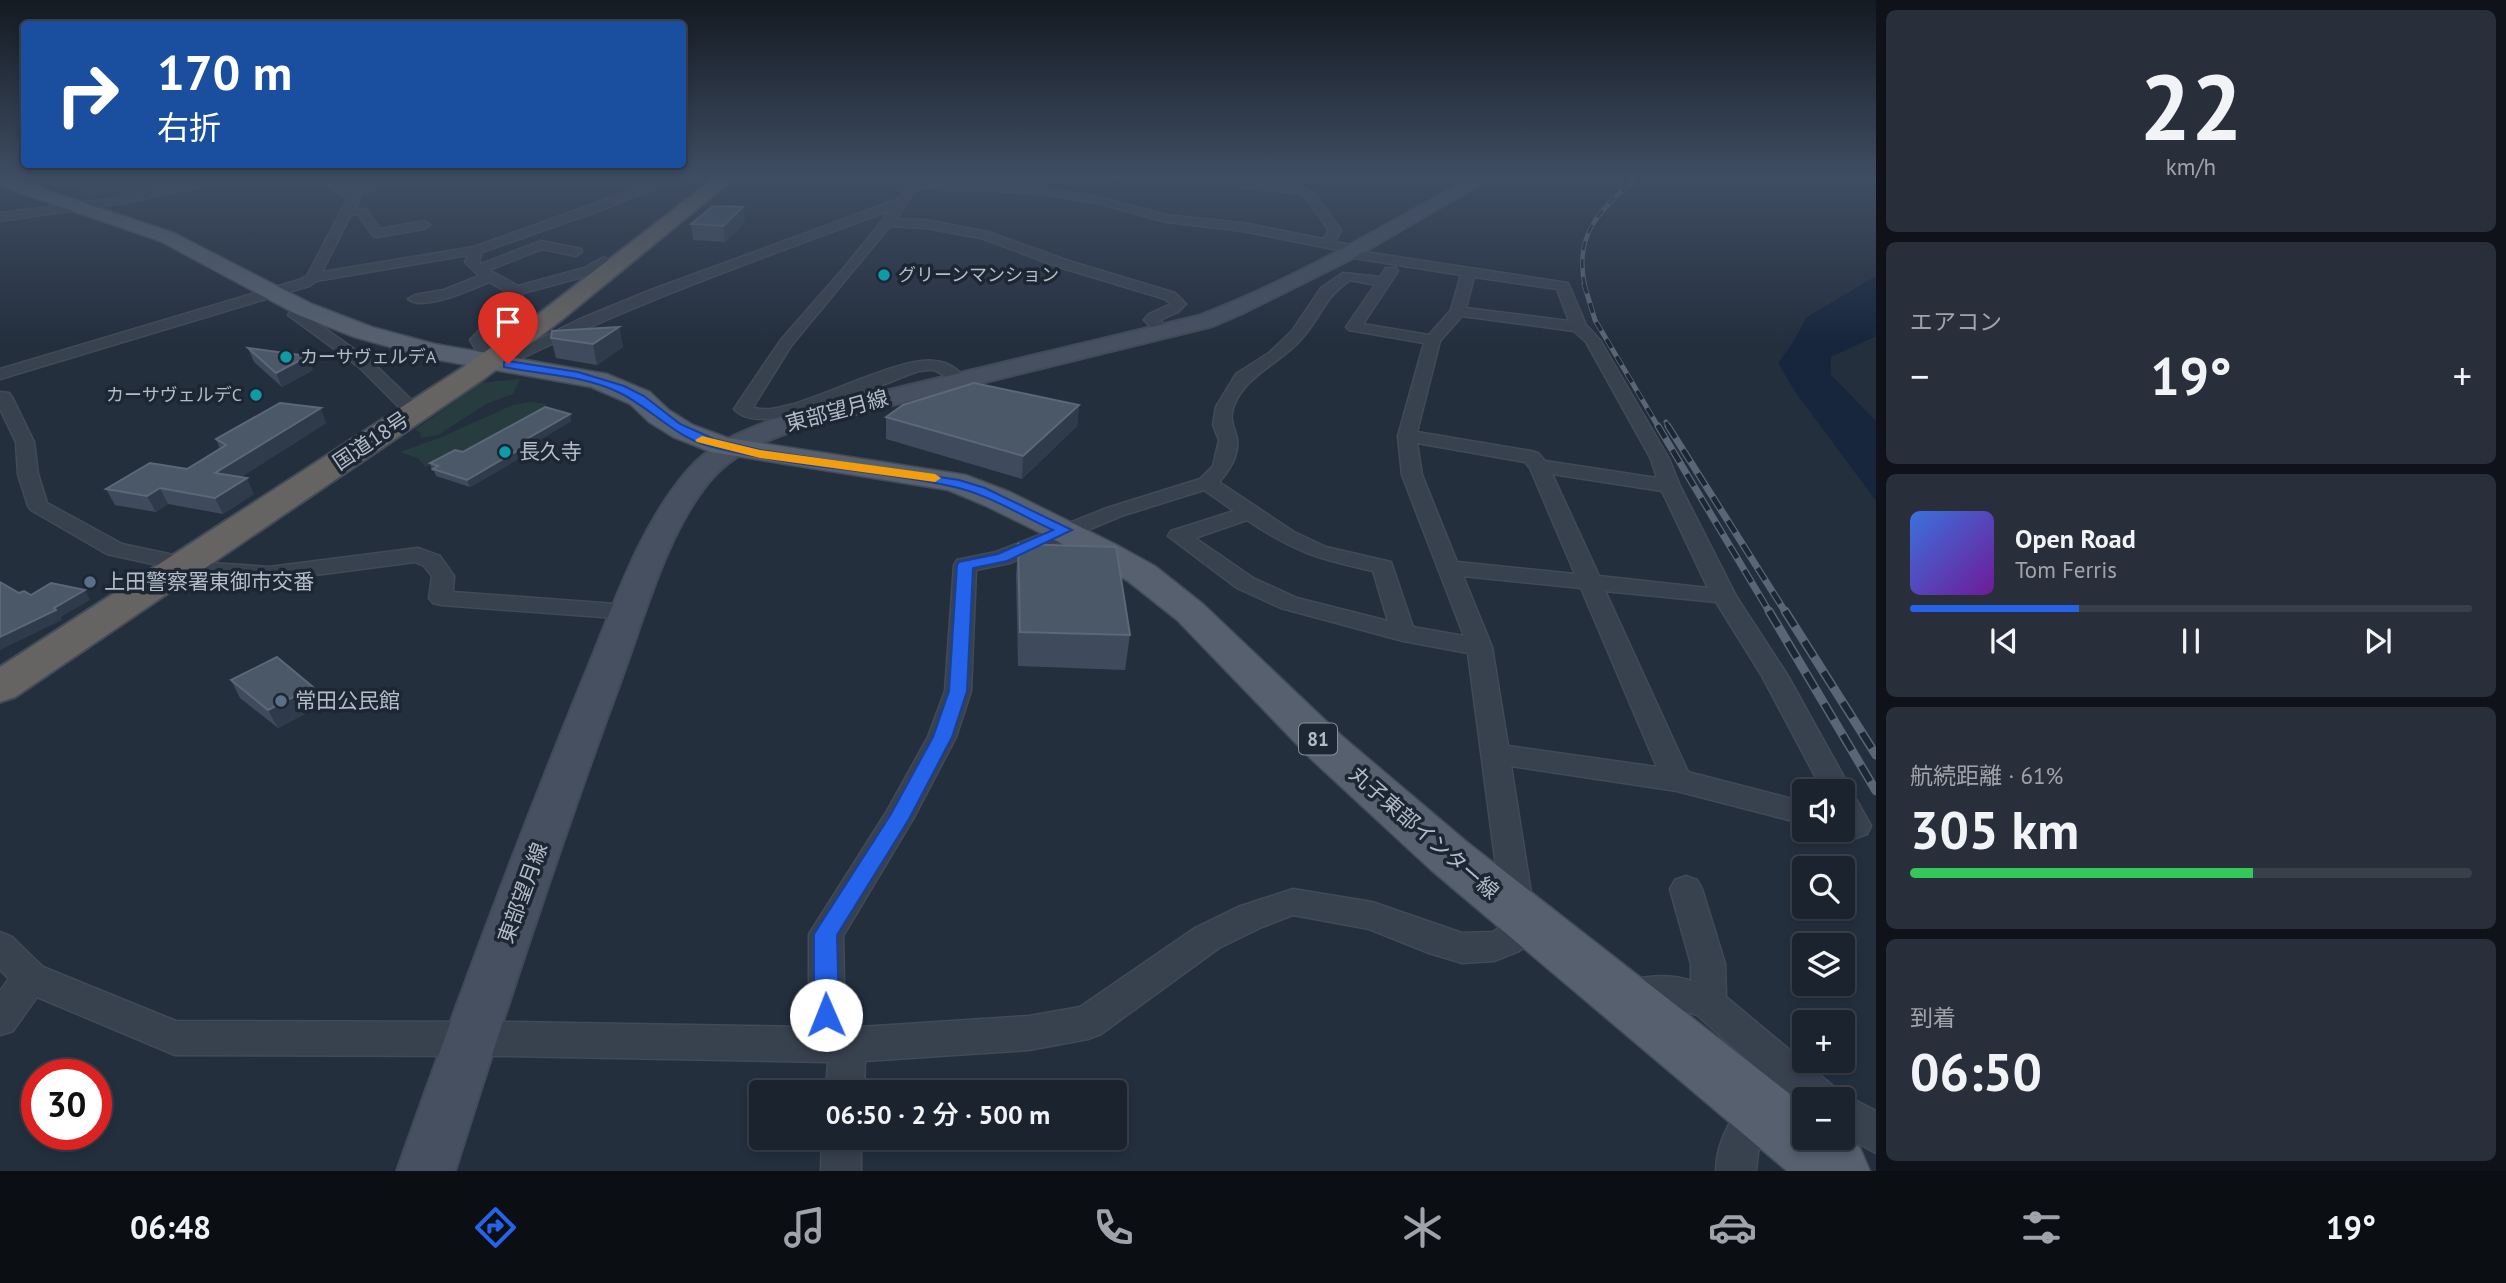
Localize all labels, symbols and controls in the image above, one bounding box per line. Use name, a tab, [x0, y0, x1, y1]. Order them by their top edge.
text: 170 m	[157, 40, 292, 104]
text: 22	[2139, 47, 2243, 165]
icon: right	[42, 49, 133, 140]
text: 右折	[157, 106, 221, 148]
text: km/h	[2166, 152, 2216, 181]
place label: グリーンマンション	[898, 263, 1059, 286]
marker: グリーンマンション	[876, 267, 892, 283]
pin	[478, 292, 538, 364]
icon: arrive	[489, 303, 527, 341]
text: エアコン	[1910, 307, 2002, 336]
text: 19°	[2150, 342, 2232, 409]
place label: カーサヴェルデA	[300, 345, 437, 368]
marker: カーサヴェルデA	[278, 349, 294, 365]
text: −	[1910, 351, 1929, 400]
text: +	[2453, 351, 2472, 400]
place label: カーサヴェルデC	[106, 383, 242, 406]
street label: 東部望月線	[783, 384, 891, 437]
marker: カーサヴェルデC	[248, 387, 264, 403]
street label: 国道18号	[328, 405, 414, 476]
place label: 長久寺	[519, 438, 582, 465]
marker: 長久寺	[497, 444, 513, 460]
text: Open Road	[2015, 522, 2136, 555]
text: Tom Ferris	[2015, 555, 2117, 584]
place label: 上田警察署東御市交番	[104, 568, 314, 595]
marker: 上田警察署東御市交番	[82, 574, 98, 590]
icon: previous	[1985, 622, 2023, 660]
icon: pause	[2172, 622, 2210, 660]
icon: next	[2359, 622, 2397, 660]
place label: 常田公民館	[295, 687, 400, 714]
marker: 常田公民館	[273, 693, 289, 709]
road number: 81	[1299, 724, 1337, 754]
street label: 丸子東部インター線	[1344, 760, 1505, 905]
text: 航続距離 · 61%	[1910, 761, 2063, 790]
map controls	[1792, 779, 1855, 1150]
button: sound	[1792, 779, 1855, 842]
text: 305 km	[1910, 796, 2079, 863]
street label: 東部望月線	[492, 839, 553, 947]
button: search	[1792, 856, 1855, 919]
button: layers	[1792, 933, 1855, 996]
position arrow	[789, 978, 863, 1052]
text: 到着	[1910, 1003, 1956, 1032]
button: +	[1792, 1010, 1855, 1073]
text: 06:50	[1910, 1038, 2042, 1105]
speed limit sign: 30	[21, 1059, 112, 1150]
button: −	[1792, 1087, 1855, 1150]
text: 06:50 · 2 分 · 500 m	[826, 1098, 1050, 1131]
icon: directions	[471, 1203, 520, 1252]
icon: music	[780, 1203, 829, 1252]
icon: phone	[1089, 1203, 1138, 1252]
icon: climate	[1398, 1203, 1447, 1252]
icon: car	[1708, 1203, 1757, 1252]
icon: filters	[2017, 1203, 2066, 1252]
text: 06:48	[130, 1206, 211, 1248]
text: 19°	[2326, 1206, 2376, 1248]

